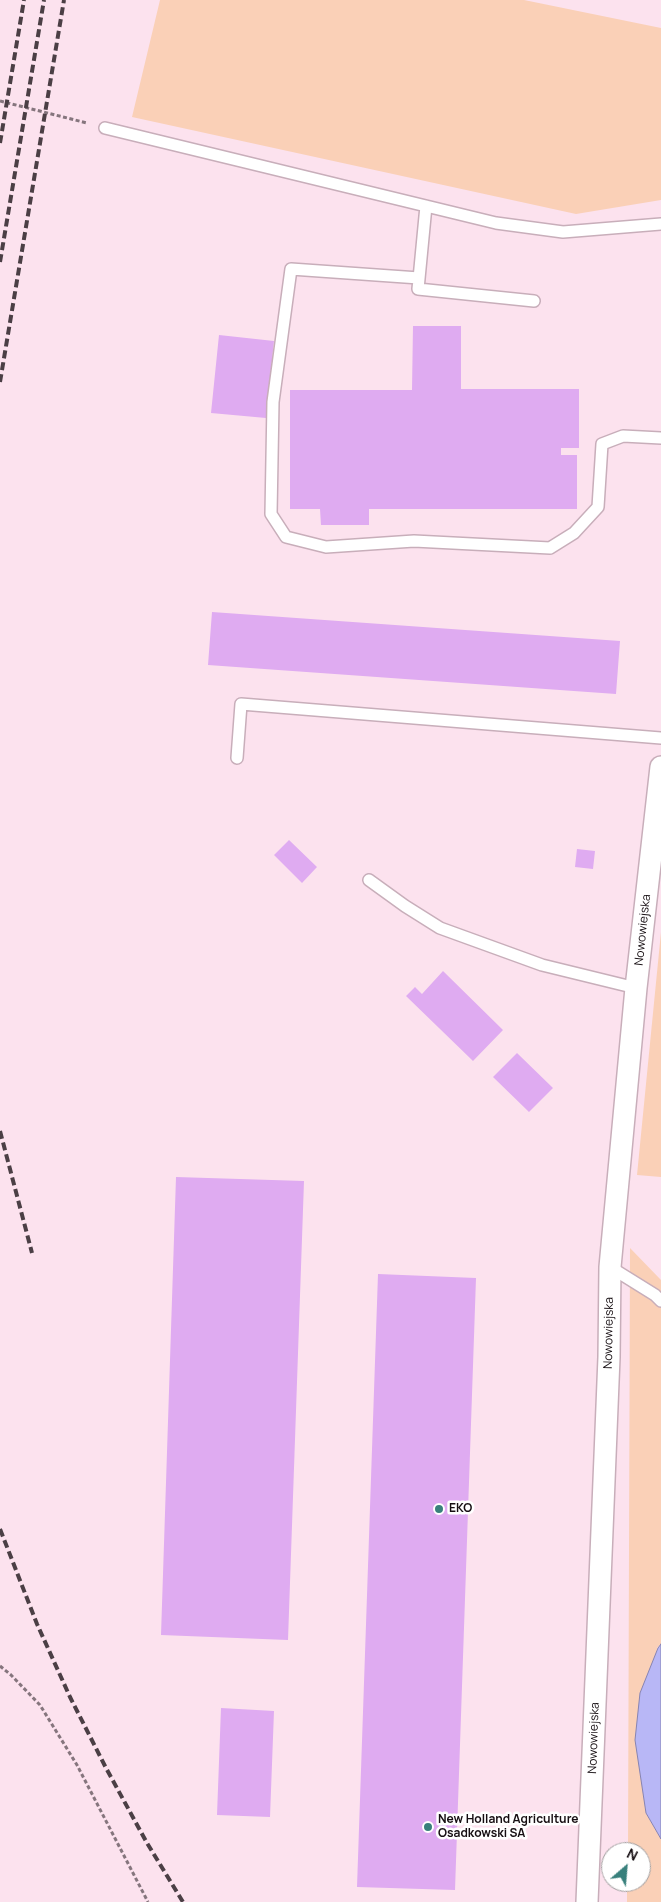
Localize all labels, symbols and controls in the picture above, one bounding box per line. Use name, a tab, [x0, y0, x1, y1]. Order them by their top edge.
street label: Nowowiejska	[632, 894, 654, 966]
street label: Nowowiejska	[601, 1297, 617, 1369]
place label: EKO	[449, 1502, 472, 1516]
marker: EKO	[433, 1503, 445, 1515]
street label: Nowowiejska	[586, 1702, 602, 1774]
place label: New Holland Agriculture Osadkowski SA	[438, 1813, 579, 1841]
marker: New Holland Agriculture Osadkowski SA	[422, 1821, 434, 1833]
north arrow	[601, 1842, 651, 1892]
text: N	[624, 1843, 641, 1865]

